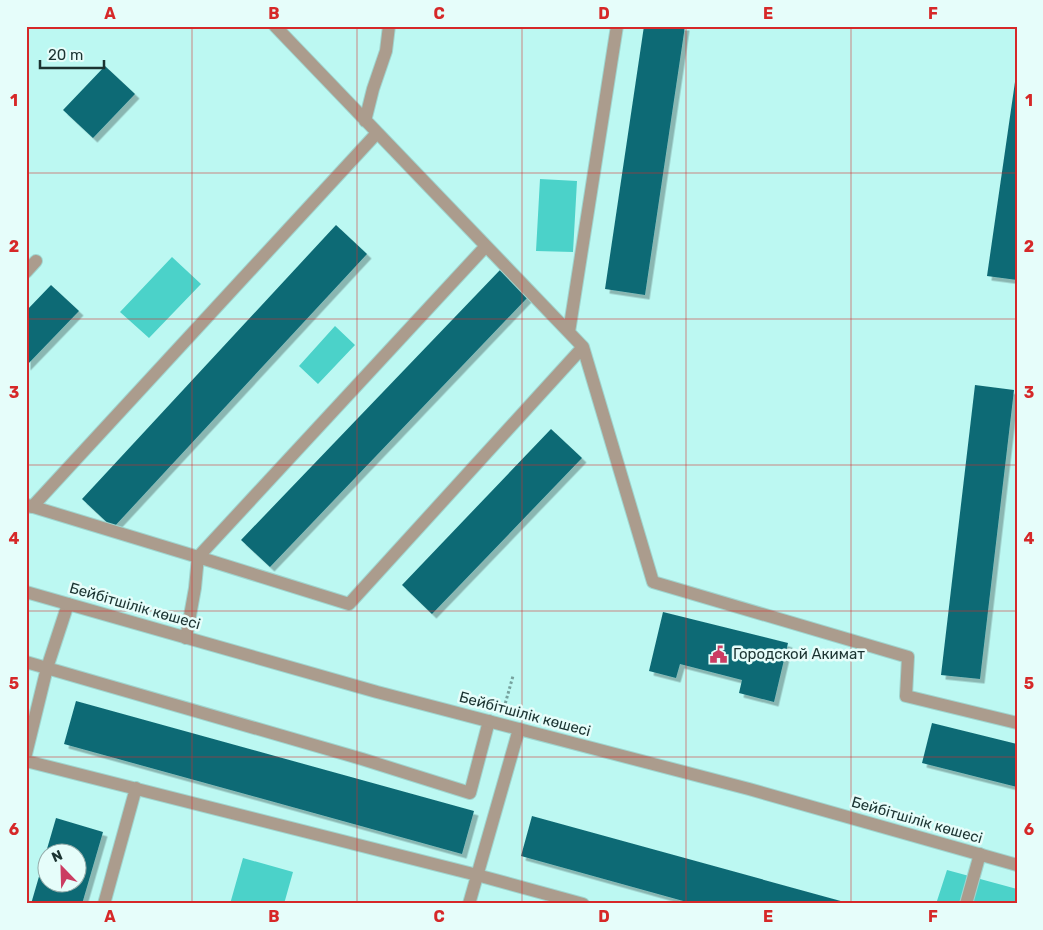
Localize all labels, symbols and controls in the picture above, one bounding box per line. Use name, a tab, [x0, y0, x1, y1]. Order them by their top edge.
text: A	[104, 4, 116, 23]
text: B	[268, 4, 280, 23]
text: C	[433, 4, 445, 23]
text: D	[598, 4, 610, 23]
text: E	[763, 4, 773, 23]
text: F	[928, 4, 938, 23]
scale bar	[40, 38, 104, 70]
text: 20 m	[48, 46, 83, 64]
text: 1	[10, 91, 18, 110]
text: 1	[1025, 91, 1033, 110]
text: 2	[9, 237, 19, 256]
text: 2	[1024, 237, 1034, 256]
text: 3	[9, 383, 19, 402]
text: 3	[1024, 383, 1034, 402]
text: 4	[9, 529, 20, 548]
text: 4	[1024, 529, 1035, 548]
street label: Бейбітшілік көшесі	[67, 579, 203, 633]
public building icon: Городской Акимат	[709, 644, 729, 664]
place label: Городской Акимат	[733, 645, 865, 663]
text: 5	[9, 674, 19, 693]
text: 5	[1024, 674, 1034, 693]
street label: Бейбітшілік көшесі	[457, 688, 593, 740]
street label: Бейбітшілік көшесі	[849, 793, 985, 847]
text: 6	[9, 820, 19, 839]
text: 6	[1024, 820, 1034, 839]
north arrow	[38, 842, 88, 892]
text: N	[49, 847, 65, 866]
text: A	[104, 907, 116, 926]
text: B	[268, 907, 280, 926]
text: C	[433, 907, 445, 926]
text: D	[598, 907, 610, 926]
text: E	[763, 907, 773, 926]
text: F	[928, 907, 938, 926]

